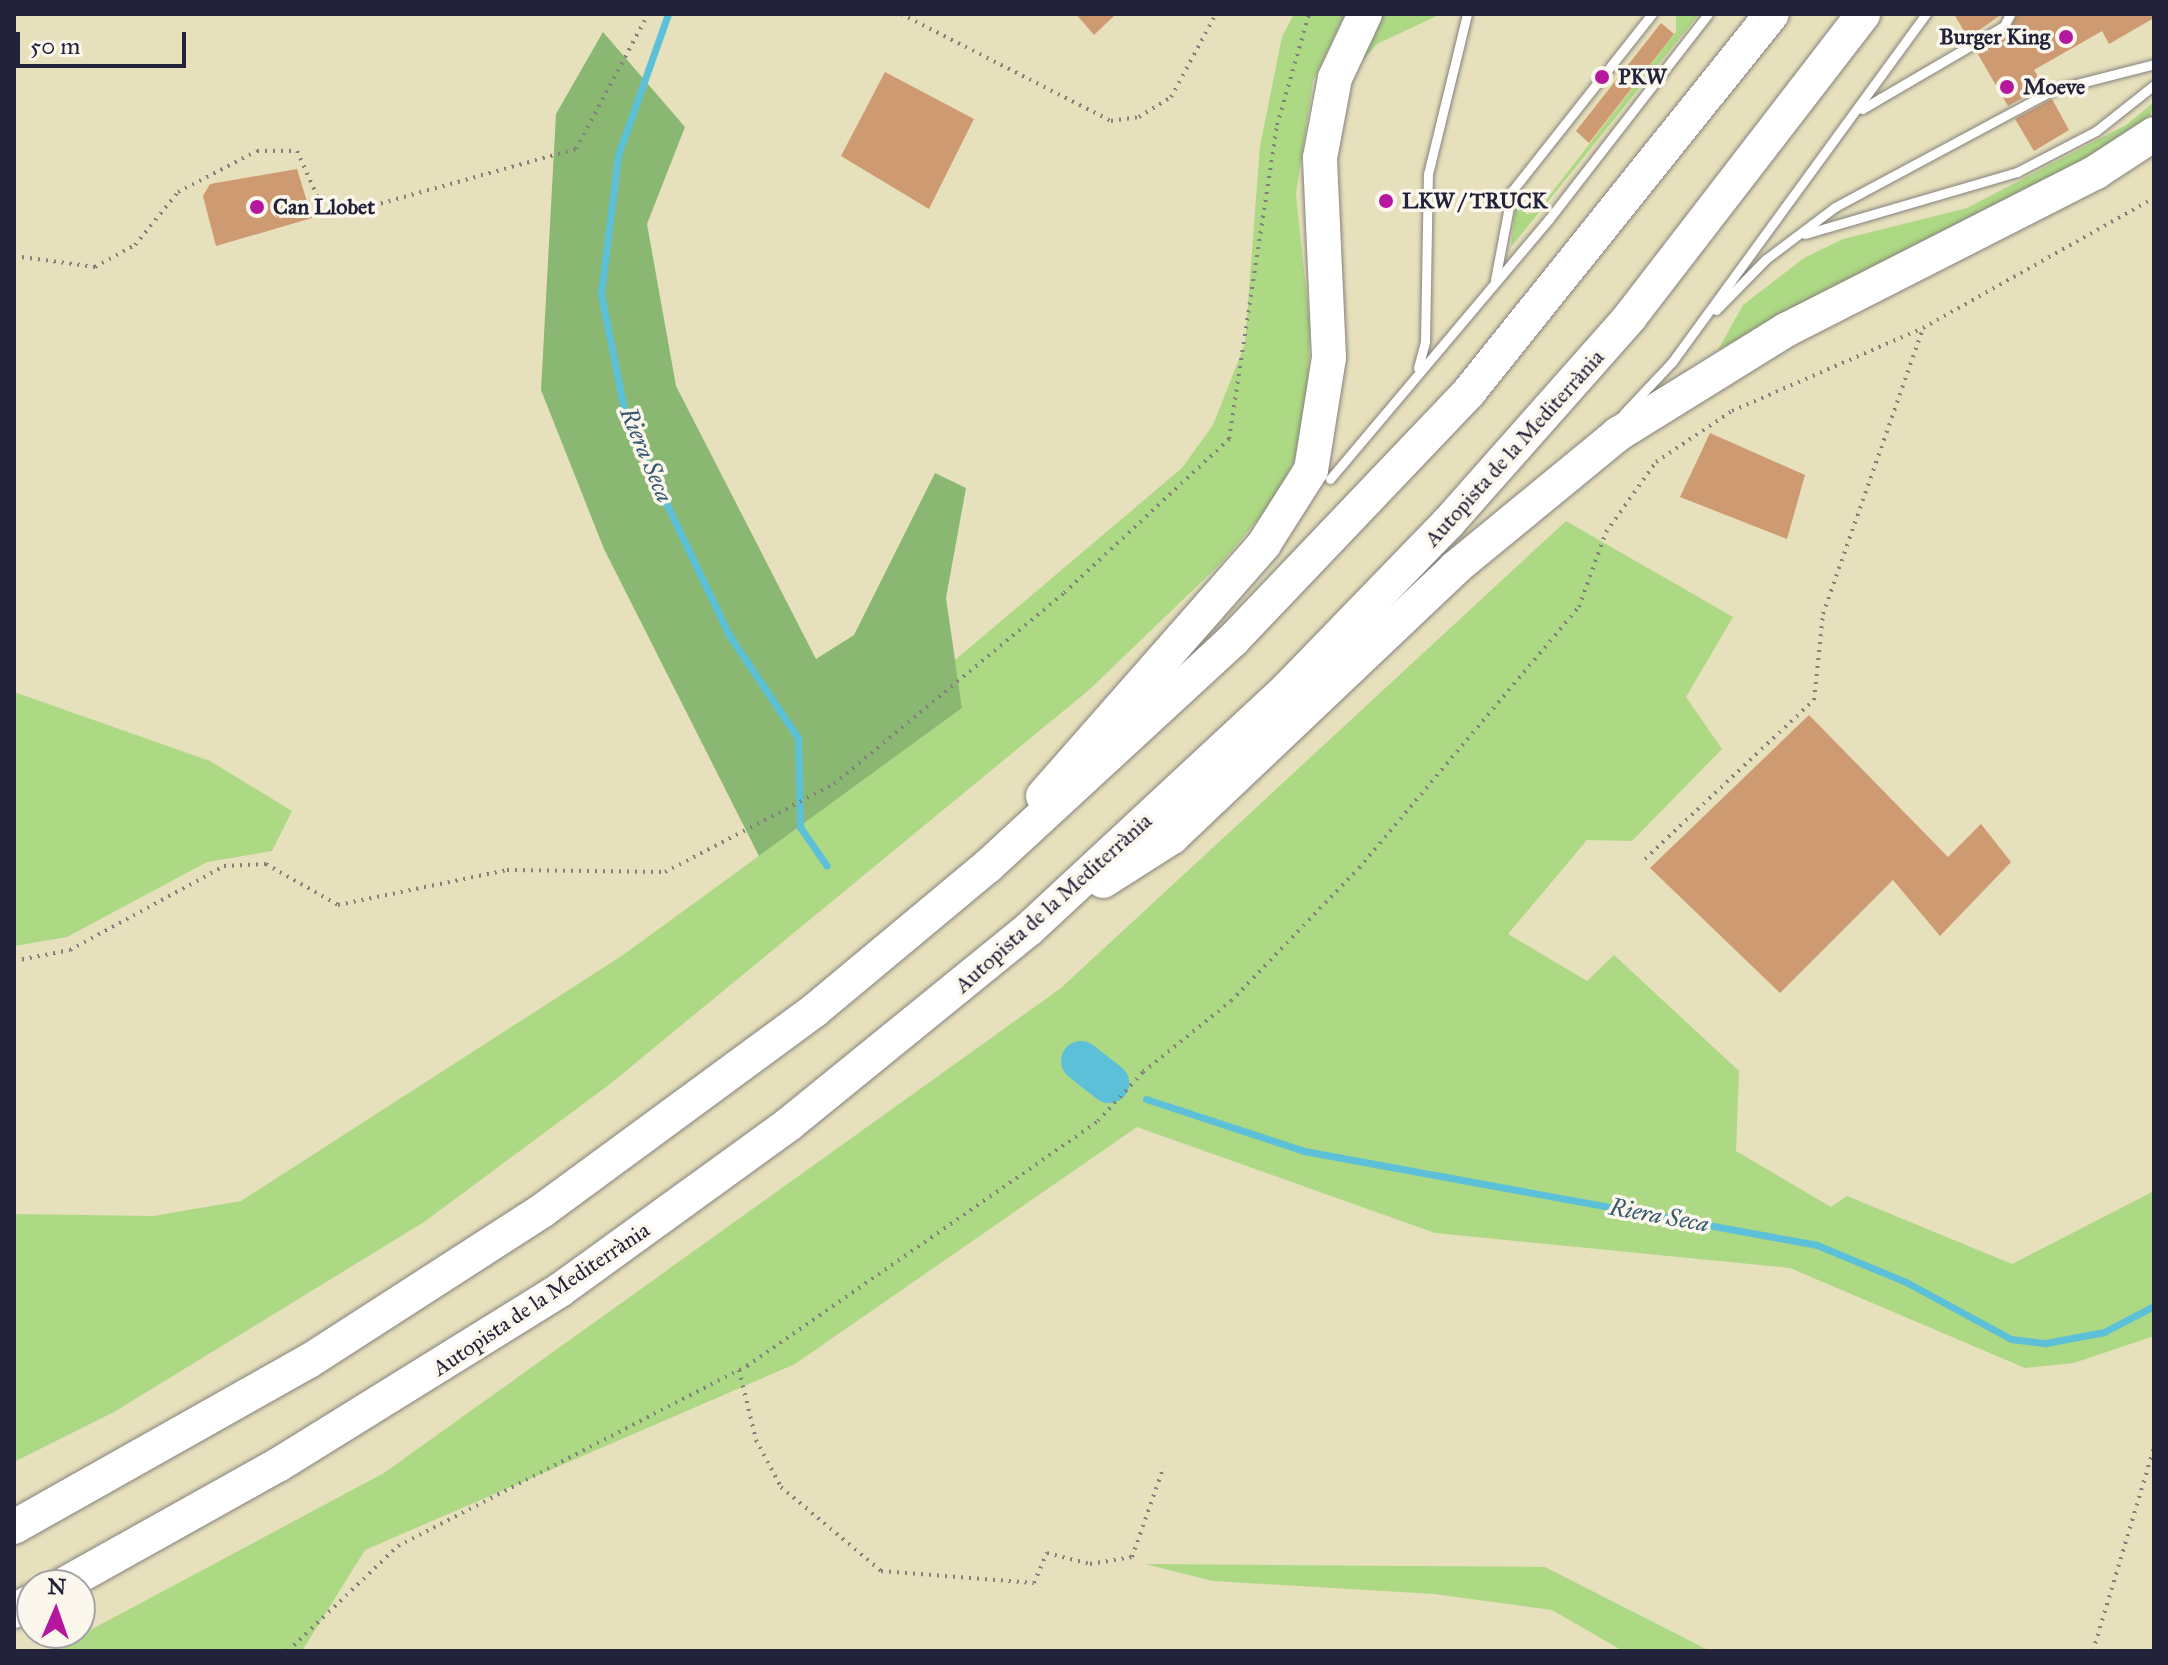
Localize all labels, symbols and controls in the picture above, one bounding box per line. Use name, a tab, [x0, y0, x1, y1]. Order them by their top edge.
scale bar	[20, 16, 190, 66]
place label: Burger King	[1939, 24, 2050, 50]
marker: Burger King	[2057, 28, 2075, 46]
text: 50 m	[30, 31, 80, 61]
place label: PKW	[1618, 64, 1667, 90]
marker: PKW	[1593, 68, 1611, 86]
place label: Moeve	[2023, 74, 2085, 100]
marker: Moeve	[1998, 78, 2016, 96]
place label: LKW / TRUCK	[1402, 188, 1547, 214]
marker: LKW / TRUCK	[1377, 192, 1395, 210]
place label: Can Llobet	[273, 194, 375, 220]
marker: Can Llobet	[248, 198, 266, 216]
street label: Autopista de la Mediterrània	[1419, 344, 1609, 552]
water label: Riera Seca	[613, 403, 679, 507]
street label: Autopista de la Mediterrània	[949, 808, 1157, 998]
water label: Riera Seca	[1607, 1193, 1711, 1239]
street label: Autopista de la Mediterrània	[428, 1217, 654, 1381]
north arrow	[16, 1569, 96, 1649]
text: N	[47, 1573, 67, 1600]

